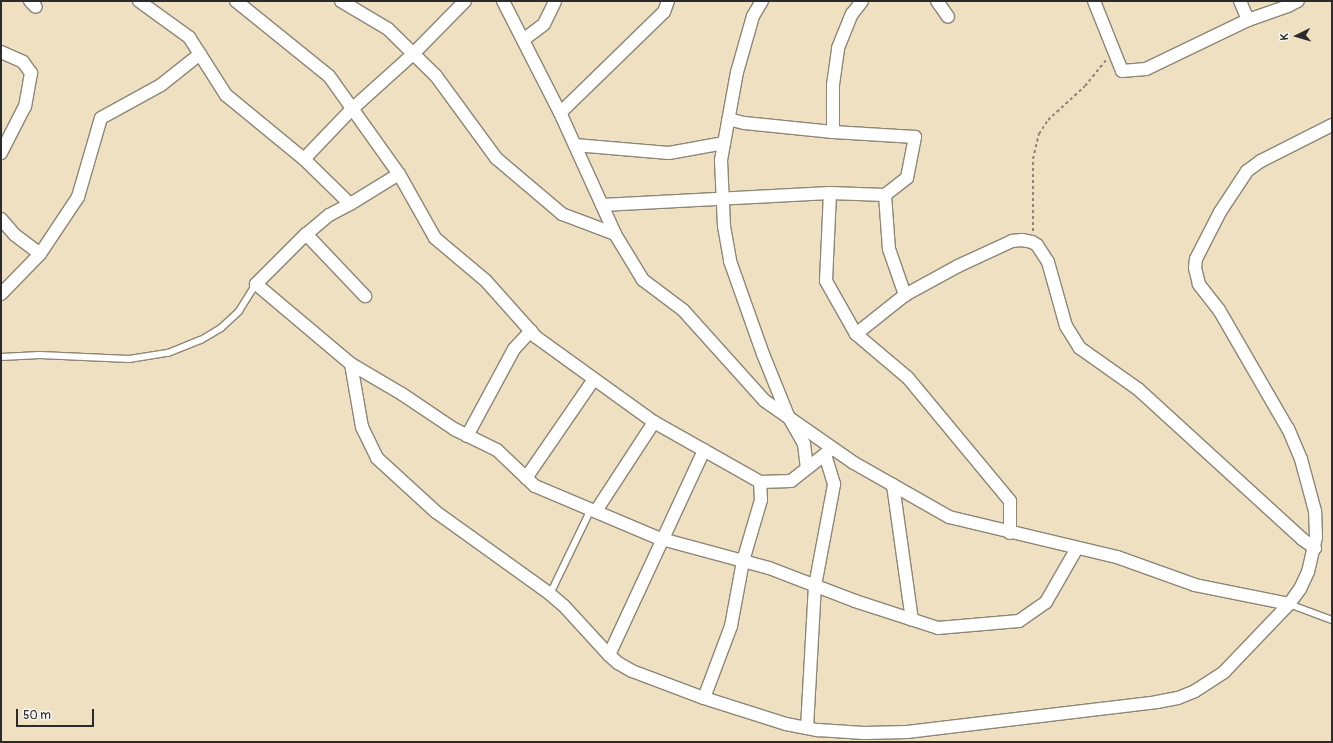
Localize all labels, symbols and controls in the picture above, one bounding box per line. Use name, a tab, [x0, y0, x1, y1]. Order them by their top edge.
north arrow	[1277, 16, 1317, 56]
text: K	[1278, 33, 1291, 41]
scale bar	[18, 701, 96, 727]
text: 50 m	[23, 708, 51, 723]

